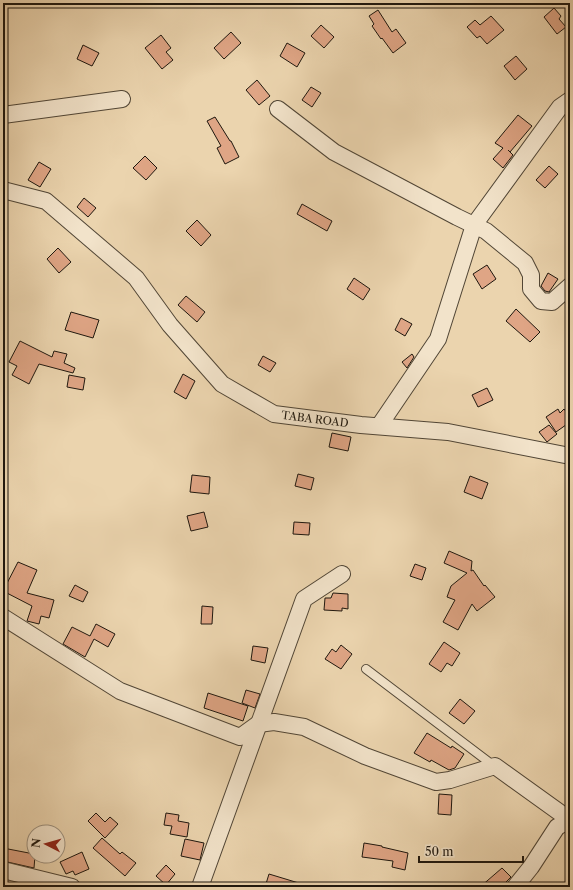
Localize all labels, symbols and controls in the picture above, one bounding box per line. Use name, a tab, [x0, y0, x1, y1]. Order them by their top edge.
street label: TABA ROAD	[281, 408, 349, 430]
north arrow	[26, 824, 66, 864]
text: N	[29, 837, 44, 848]
scale bar	[419, 838, 523, 864]
text: 50 m	[425, 844, 454, 859]

